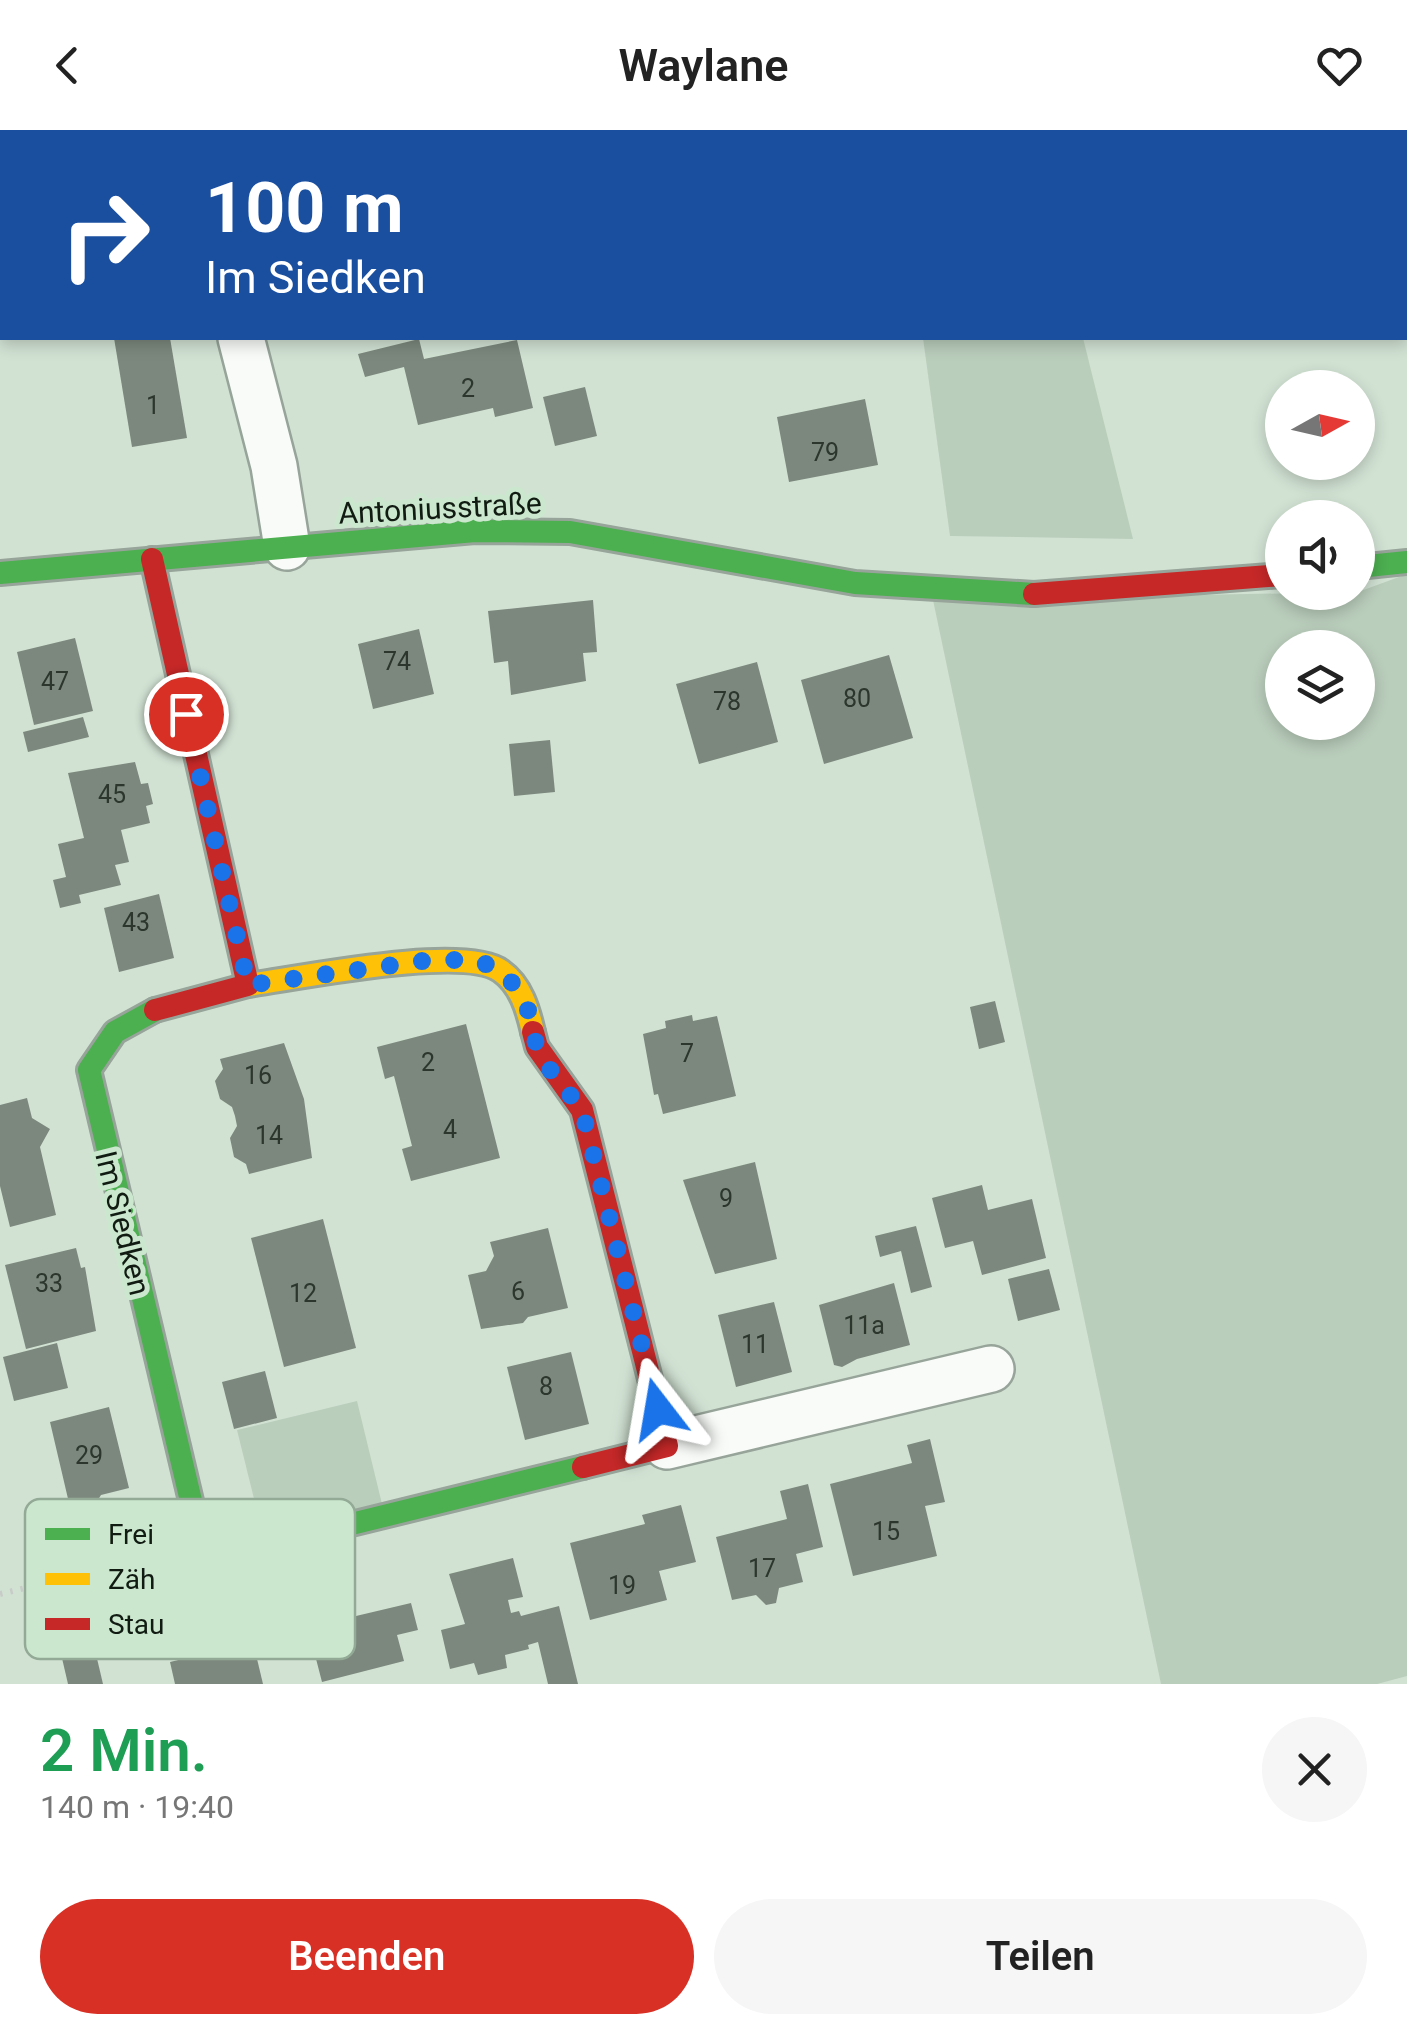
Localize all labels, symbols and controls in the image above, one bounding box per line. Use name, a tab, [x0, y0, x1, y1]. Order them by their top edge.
icon: back	[40, 38, 95, 93]
icon: heart	[1312, 38, 1367, 93]
text: Waylane	[618, 39, 789, 92]
text: 100 m	[205, 167, 404, 249]
icon: right	[40, 170, 170, 300]
text: Im Siedken	[205, 251, 426, 304]
north arrow	[1265, 370, 1375, 480]
map controls	[1265, 370, 1375, 740]
house number: 2	[461, 374, 475, 403]
house number: 1	[146, 391, 160, 420]
house number: 79	[811, 438, 839, 467]
street label: Antoniusstraße	[337, 485, 543, 531]
button: sound	[1265, 500, 1375, 610]
button: layers	[1265, 630, 1375, 740]
house number: 74	[383, 647, 411, 676]
house number: 47	[41, 667, 69, 696]
pin	[144, 672, 229, 757]
house number: 80	[843, 684, 871, 713]
icon: arrive	[159, 687, 214, 742]
house number: 78	[713, 687, 741, 716]
house number: 45	[98, 780, 126, 809]
house number: 43	[122, 908, 150, 937]
house number: 7	[680, 1039, 694, 1068]
house number: 2	[421, 1048, 435, 1077]
house number: 16	[244, 1061, 272, 1090]
house number: 4	[443, 1115, 457, 1144]
house number: 14	[255, 1121, 283, 1150]
street label: Im Siedken	[88, 1147, 158, 1299]
house number: 9	[719, 1184, 733, 1213]
house number: 33	[35, 1269, 63, 1298]
house number: 6	[511, 1277, 525, 1306]
house number: 12	[289, 1279, 317, 1308]
house number: 11a	[843, 1311, 885, 1340]
house number: 11	[741, 1330, 769, 1359]
position arrow	[606, 1357, 710, 1461]
house number: 8	[539, 1372, 553, 1401]
house number: 29	[75, 1441, 103, 1470]
legend	[25, 1499, 355, 1659]
house number: 15	[872, 1517, 900, 1546]
text: Frei	[108, 1518, 154, 1551]
house number: 17	[748, 1554, 776, 1583]
text: Zäh	[108, 1563, 155, 1596]
house number: 19	[608, 1571, 636, 1600]
text: Stau	[108, 1608, 164, 1641]
text: 2 Min.	[40, 1715, 208, 1786]
button: close	[1262, 1717, 1367, 1822]
text: 140 m · 19:40	[40, 1788, 234, 1826]
button: Beenden	[40, 1899, 694, 2014]
button: Teilen	[714, 1899, 1367, 2014]

